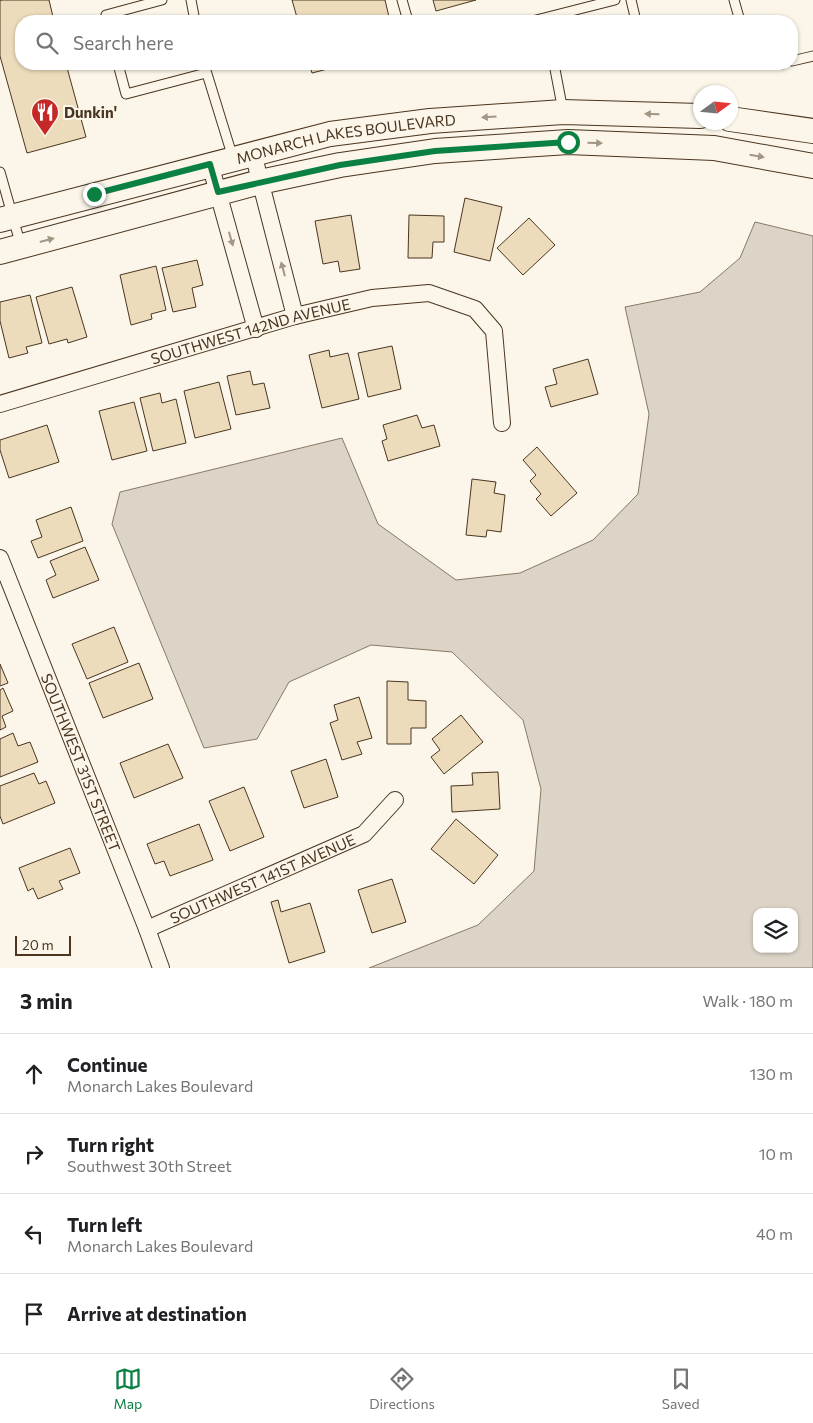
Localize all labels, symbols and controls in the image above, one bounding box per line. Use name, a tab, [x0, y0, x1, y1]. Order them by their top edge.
search box	[15, 15, 798, 70]
icon: search	[33, 29, 61, 57]
text: Search here	[73, 31, 173, 54]
north arrow	[693, 85, 738, 130]
restaurant icon: Dunkin'	[30, 97, 60, 136]
place label: Dunkin'	[64, 103, 117, 121]
street label: MONARCH LAKES BOULEVARD	[234, 110, 456, 167]
one-way arrow	[644, 110, 660, 118]
one-way arrow	[481, 113, 497, 121]
route start	[557, 131, 580, 154]
one-way arrow	[588, 140, 604, 148]
one-way arrow	[749, 153, 765, 161]
route end	[83, 183, 106, 206]
one-way arrow	[228, 232, 236, 247]
one-way arrow	[40, 235, 55, 243]
one-way arrow	[279, 262, 287, 277]
street label: SOUTHWEST 142ND AVENUE	[148, 294, 352, 368]
street label: SOUTHWEST 31ST STREET	[38, 671, 125, 855]
street label: SOUTHWEST 141ST AVENUE	[167, 830, 358, 927]
map controls	[753, 908, 798, 953]
button: layers	[753, 908, 798, 953]
scale bar	[15, 933, 71, 956]
text: 20 m	[22, 936, 54, 953]
text: 3 min	[20, 988, 73, 1013]
text: Walk · 180 m	[703, 991, 793, 1010]
text: Continue	[67, 1053, 147, 1076]
icon: ahead	[20, 1060, 48, 1088]
text: 130 m	[750, 1064, 793, 1083]
text: Monarch Lakes Boulevard	[67, 1076, 253, 1095]
text: Turn right	[67, 1133, 154, 1156]
icon: right	[20, 1140, 48, 1168]
text: 10 m	[759, 1144, 793, 1163]
text: Southwest 30th Street	[67, 1156, 232, 1175]
text: Turn left	[67, 1213, 142, 1236]
icon: left	[20, 1220, 48, 1248]
text: 40 m	[756, 1224, 793, 1243]
text: Monarch Lakes Boulevard	[67, 1236, 253, 1255]
icon: arrive	[20, 1300, 48, 1328]
text: Arrive at destination	[67, 1302, 247, 1325]
tab: Map	[113, 1365, 142, 1412]
tab: Directions	[369, 1365, 435, 1412]
tab: Saved	[662, 1365, 700, 1412]

